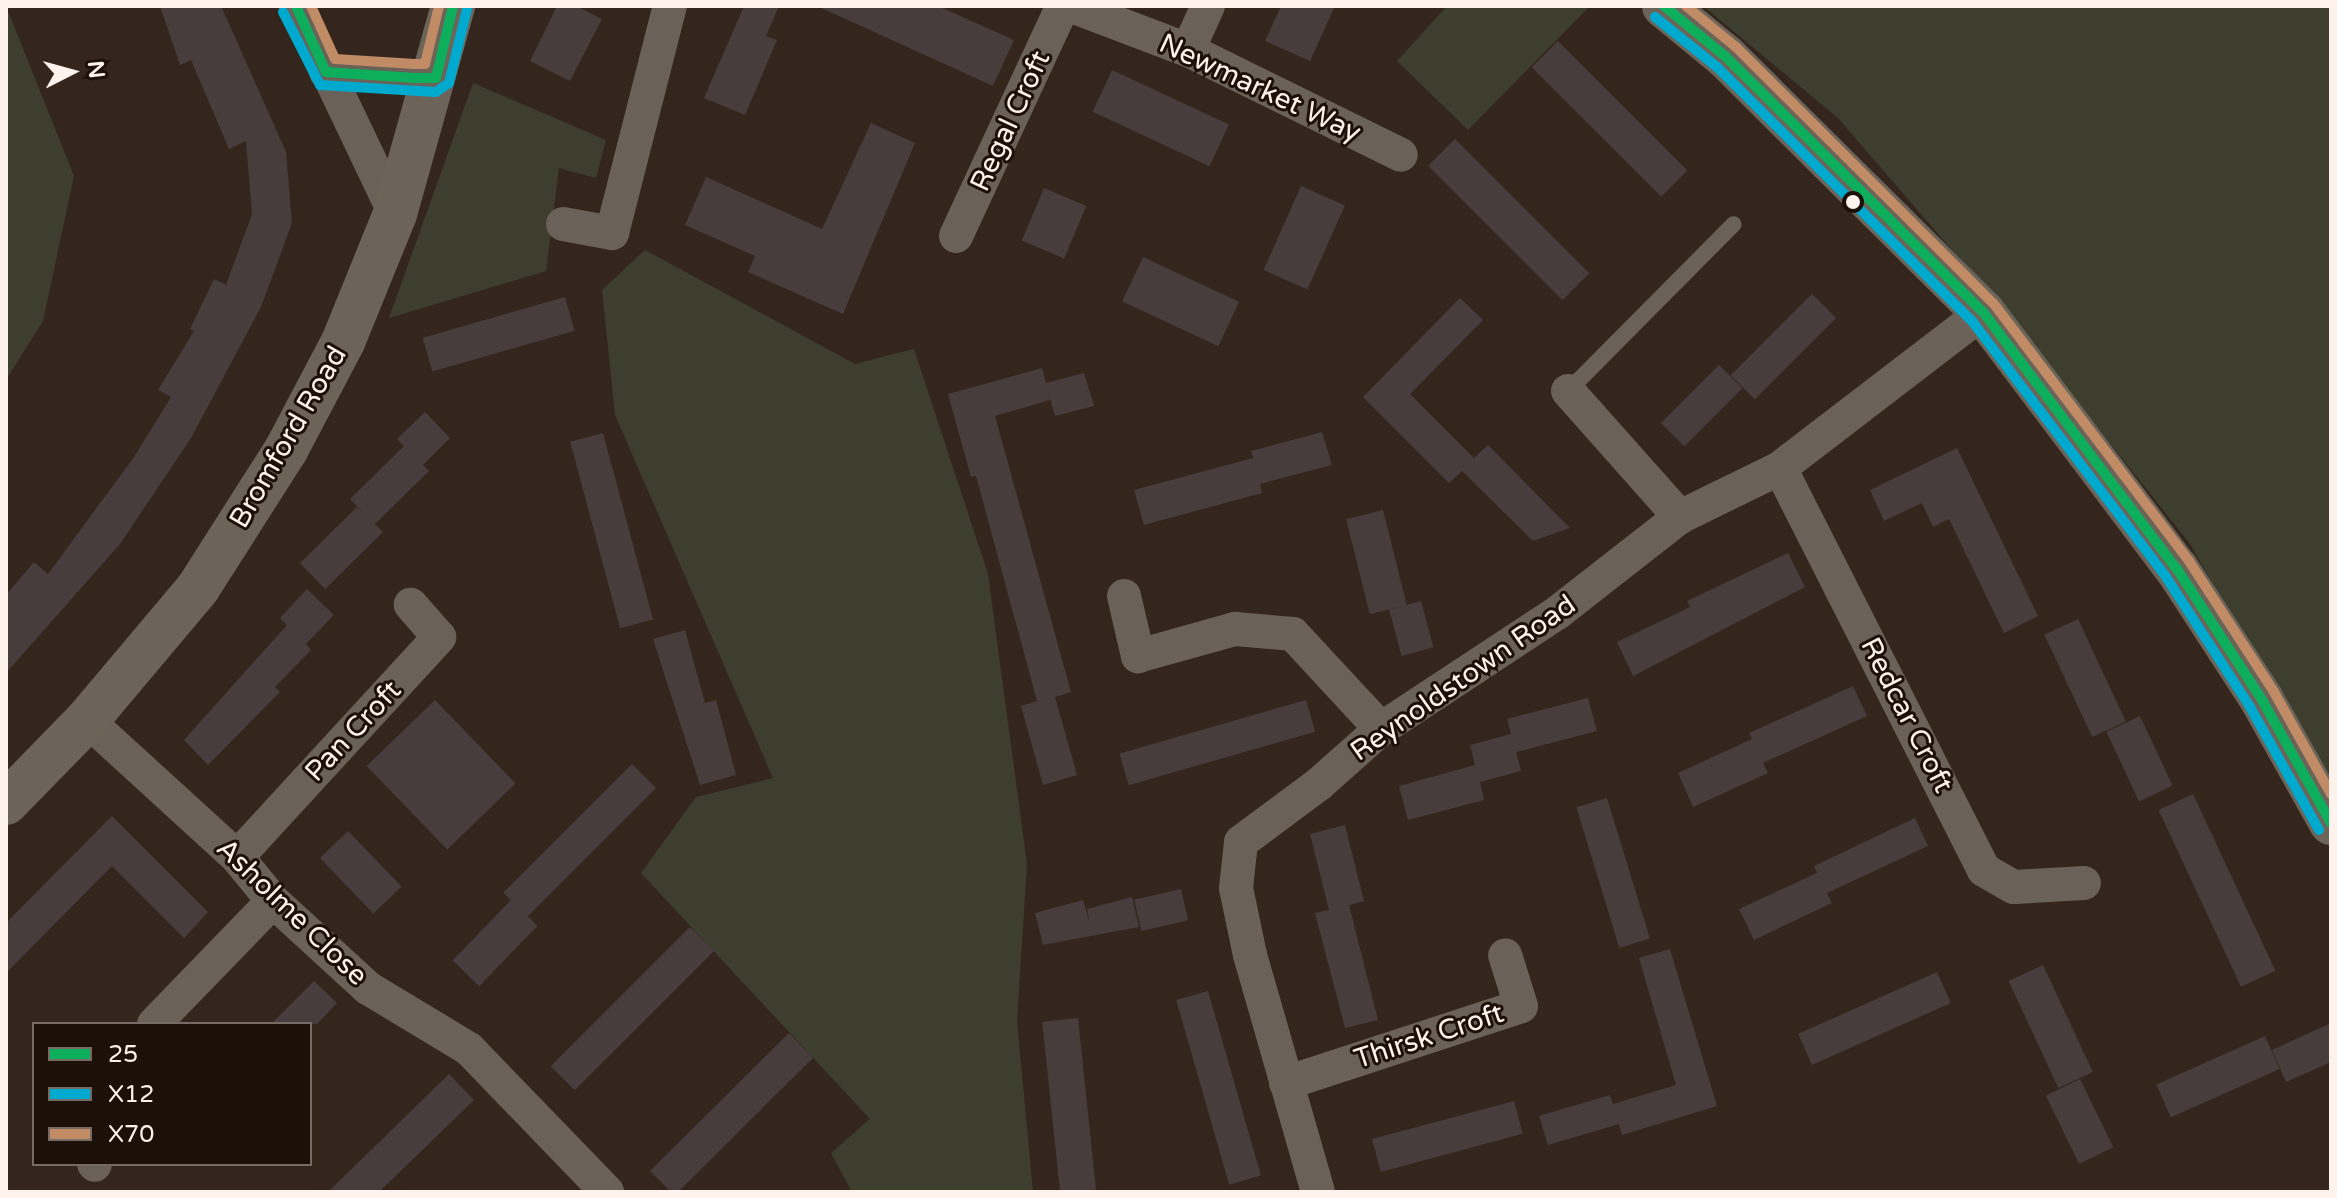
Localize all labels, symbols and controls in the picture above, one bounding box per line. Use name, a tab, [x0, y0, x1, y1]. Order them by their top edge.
street label: Newmarket Way	[1154, 27, 1366, 149]
north arrow	[32, 32, 112, 112]
street label: Regal Croft	[963, 45, 1057, 197]
text: N	[82, 59, 110, 80]
unlabelled marker	[1845, 194, 1861, 210]
street label: Bromford Road	[222, 340, 354, 534]
street label: Reynoldstown Road	[1344, 588, 1582, 768]
street label: Redcar Croft	[1854, 632, 1960, 798]
street label: Pan Croft	[298, 674, 408, 788]
street label: Asholme Close	[209, 832, 375, 992]
street label: Thirsk Croft	[1350, 996, 1508, 1076]
legend	[32, 1022, 312, 1166]
text: 25	[108, 1040, 138, 1069]
text: X12	[108, 1080, 154, 1109]
text: X70	[108, 1120, 154, 1149]

